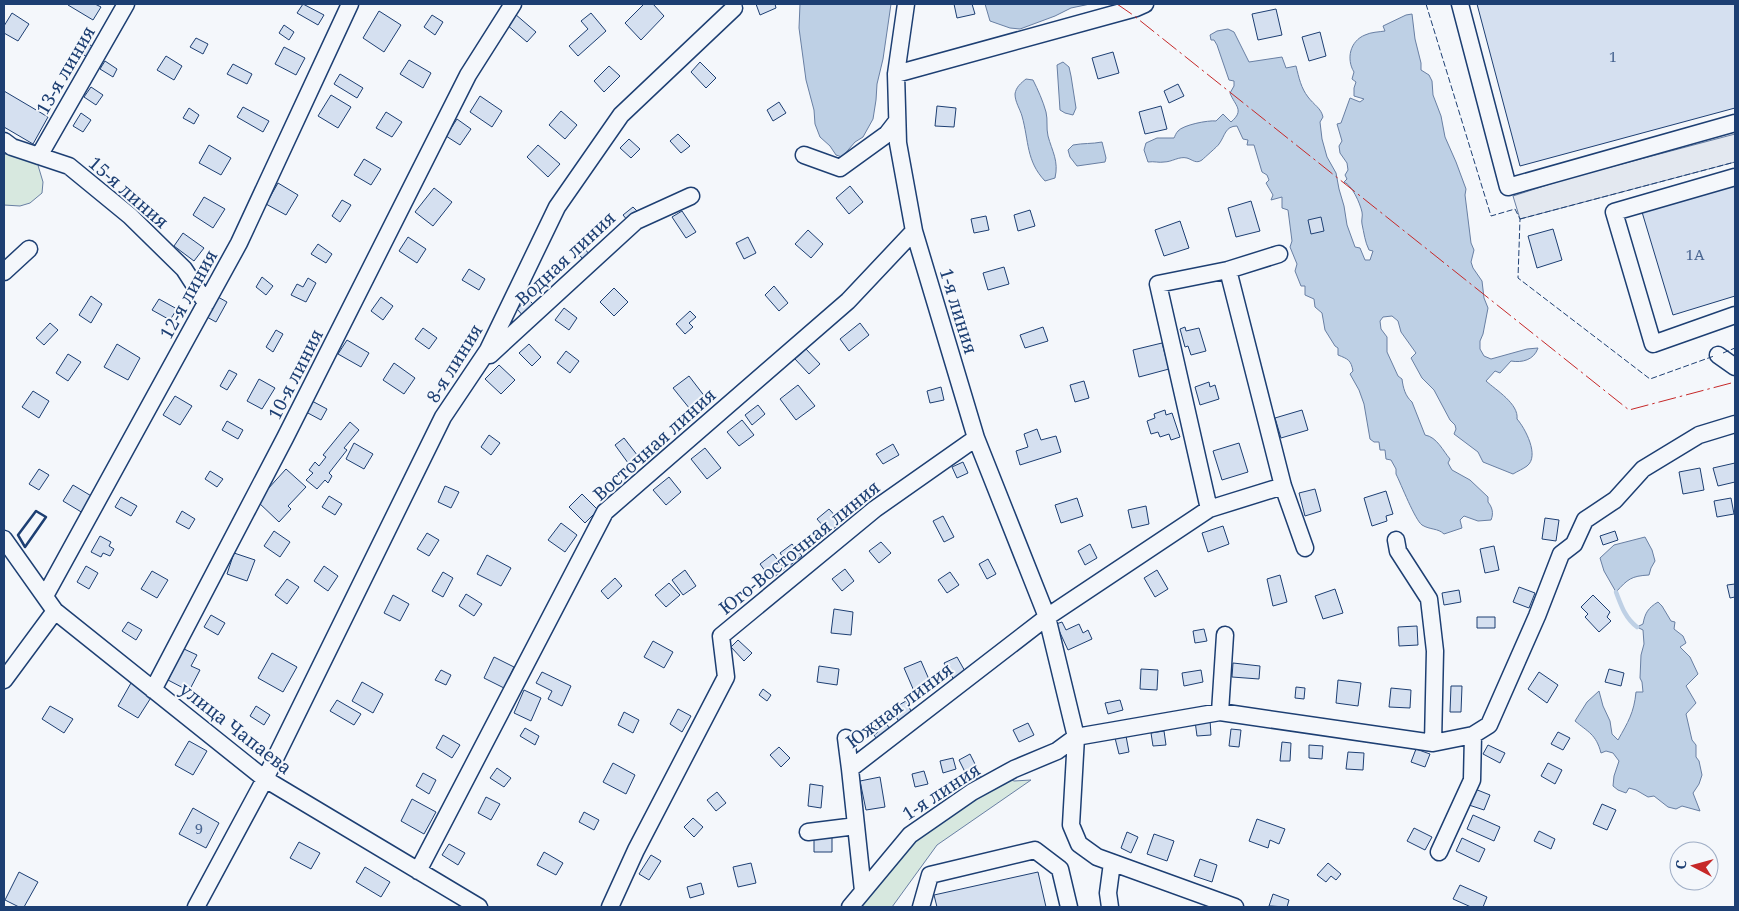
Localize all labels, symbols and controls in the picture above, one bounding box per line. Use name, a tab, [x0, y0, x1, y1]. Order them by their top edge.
street label: 13-я линия	[30, 21, 100, 119]
house number: 1	[1609, 46, 1617, 66]
street label: 15-я линия	[84, 151, 174, 233]
street label: Водная линия	[510, 206, 620, 310]
house number: 1А	[1686, 244, 1705, 264]
street label: 12-я линия	[154, 245, 222, 343]
street label: 1-я линия	[935, 265, 983, 357]
street label: 8-я линия	[420, 319, 488, 407]
street label: 10-я линия	[262, 325, 328, 423]
street label: Восточная линия	[588, 382, 720, 506]
street label: Юго-Восточная линия	[714, 475, 884, 619]
street label: Южная линия	[841, 657, 957, 753]
street label: улица Чапаева	[175, 677, 297, 779]
street label: 1-я линия	[897, 757, 985, 825]
house number: 9	[195, 818, 203, 838]
north arrow	[1669, 841, 1719, 891]
text: С	[1671, 859, 1691, 870]

